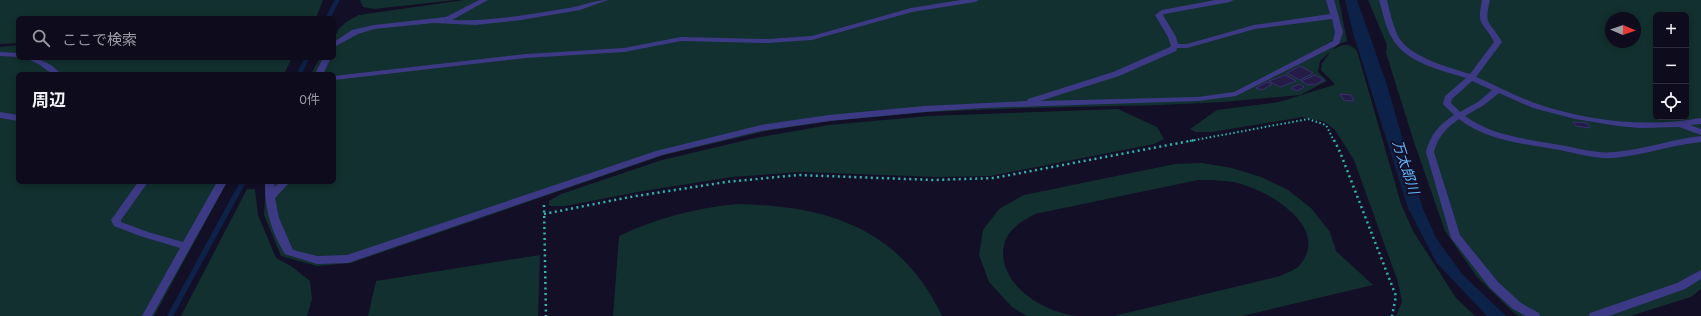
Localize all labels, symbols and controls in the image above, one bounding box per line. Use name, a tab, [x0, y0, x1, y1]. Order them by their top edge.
north arrow	[1605, 12, 1641, 48]
map controls	[1653, 12, 1689, 120]
button: +	[1653, 12, 1689, 48]
search box	[16, 16, 336, 60]
icon: search	[30, 27, 52, 49]
text: ここで検索	[62, 31, 137, 49]
button: −	[1653, 48, 1689, 84]
button: locate	[1653, 84, 1689, 120]
text: 周辺	[32, 90, 66, 110]
text: 0件	[299, 92, 320, 107]
water label: 万太郎川	[1389, 138, 1423, 198]

